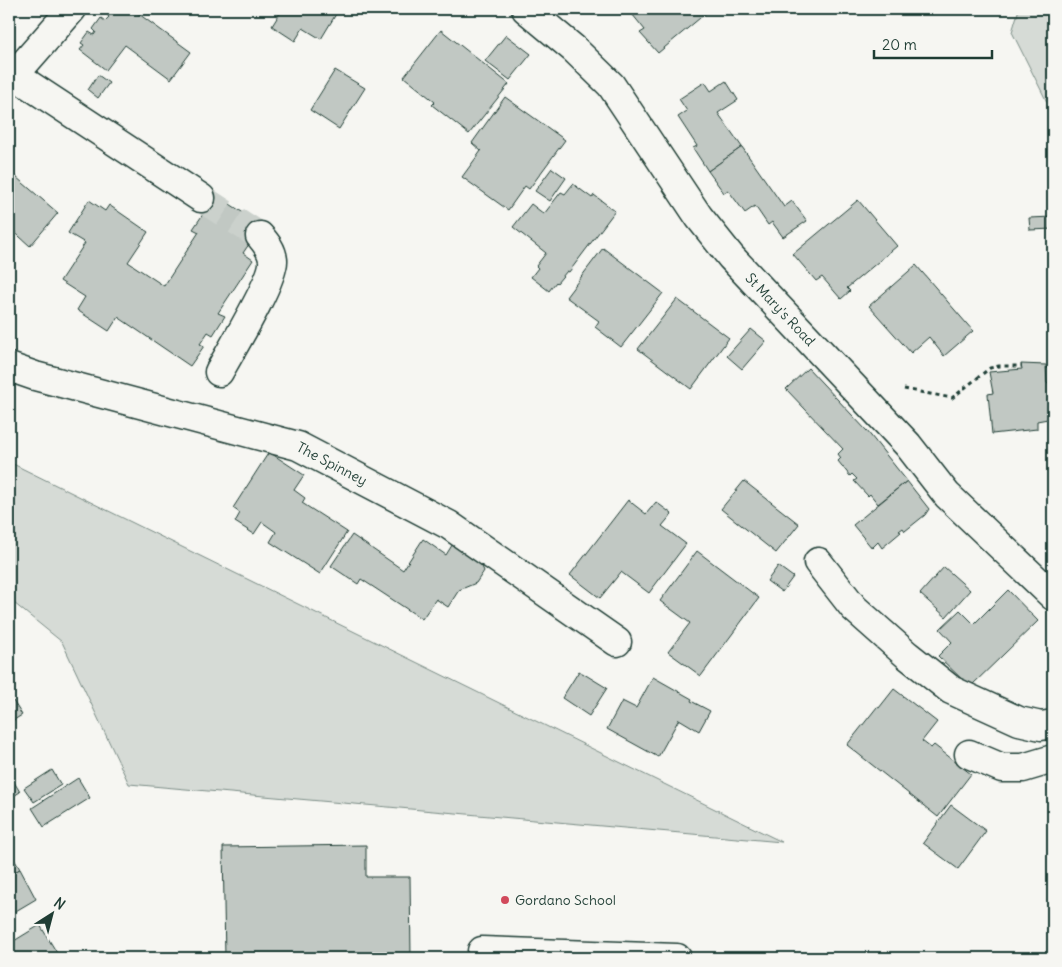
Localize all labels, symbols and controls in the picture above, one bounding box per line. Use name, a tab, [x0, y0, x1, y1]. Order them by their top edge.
scale bar	[874, 28, 992, 60]
text: 20 m	[882, 35, 917, 54]
street label: St Mary's Road	[742, 269, 819, 350]
street label: The Spinney	[294, 438, 370, 490]
north arrow	[28, 890, 78, 940]
place label: Gordano School	[515, 891, 616, 909]
text: N	[50, 893, 69, 914]
marker: Gordano School	[499, 894, 511, 906]

